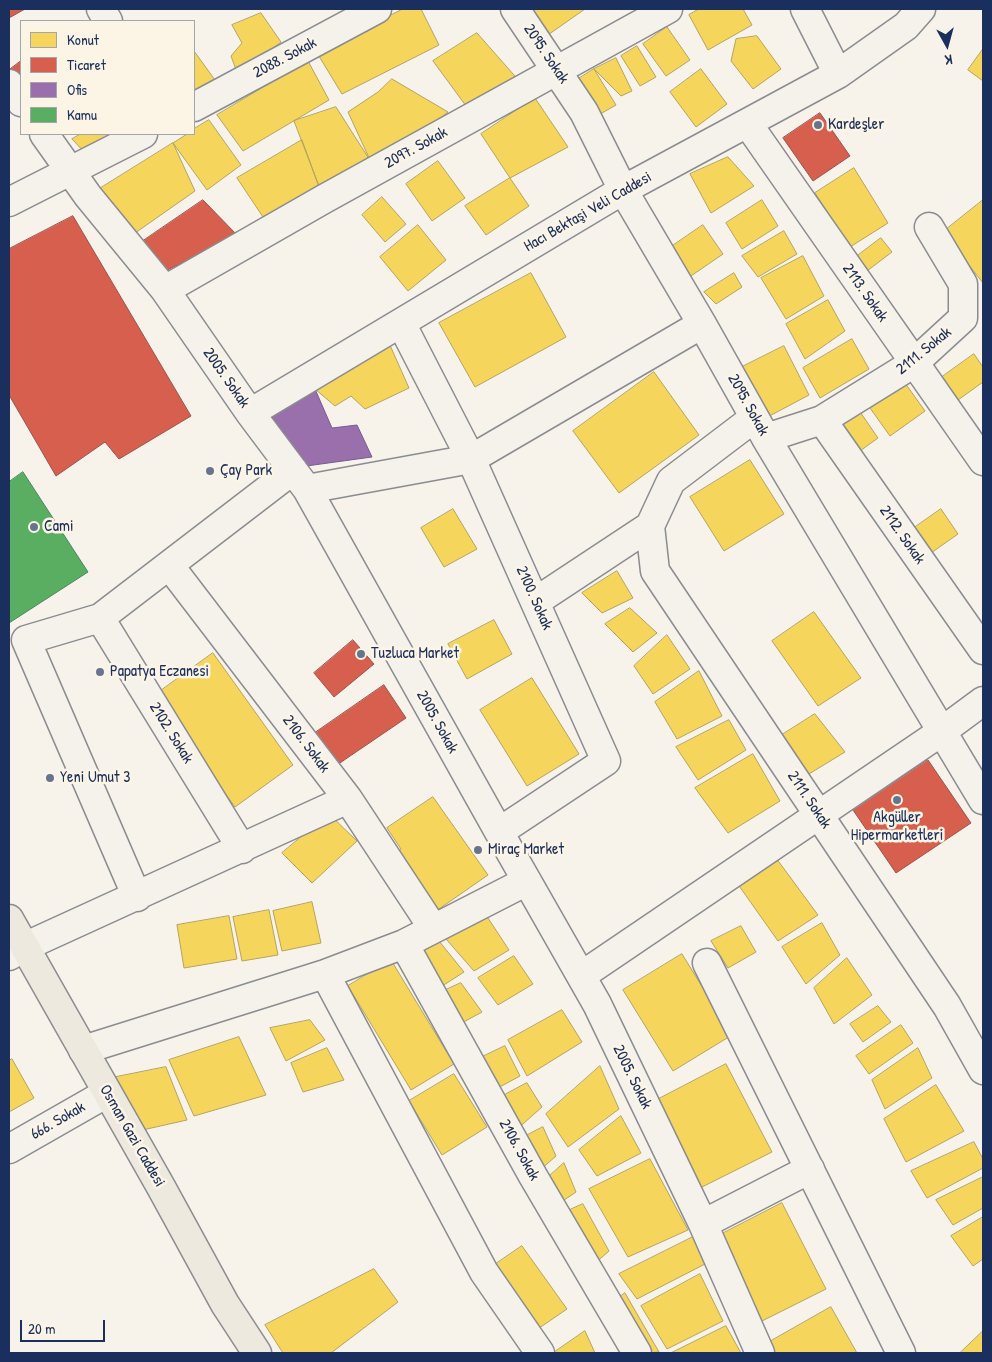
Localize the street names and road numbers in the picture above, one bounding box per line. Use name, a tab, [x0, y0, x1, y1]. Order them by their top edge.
street label: 2095. Sokak	[519, 21, 573, 87]
street label: 2088. Sokak	[250, 33, 320, 83]
street label: 2097. Sokak	[381, 123, 451, 173]
street label: Hacı Bektaşi Veli Caddesi	[521, 168, 655, 256]
street label: 2113. Sokak	[838, 260, 892, 326]
street label: 2111. Sokak	[893, 323, 955, 379]
street label: 2005. Sokak	[198, 344, 254, 412]
street label: 2095. Sokak	[723, 371, 773, 439]
street label: 2112. Sokak	[875, 502, 929, 568]
street label: 2100. Sokak	[511, 563, 557, 633]
street label: 2005. Sokak	[412, 687, 462, 757]
street label: 2102. Sokak	[145, 699, 197, 767]
street label: 2106. Sokak	[278, 711, 334, 777]
street label: 2111. Sokak	[783, 768, 835, 832]
street label: 2005. Sokak	[608, 1042, 656, 1112]
street label: Osman Gazi Caddesi	[95, 1081, 169, 1191]
street label: 666. Sokak	[27, 1098, 89, 1144]
street label: 2106. Sokak	[494, 1116, 544, 1184]

